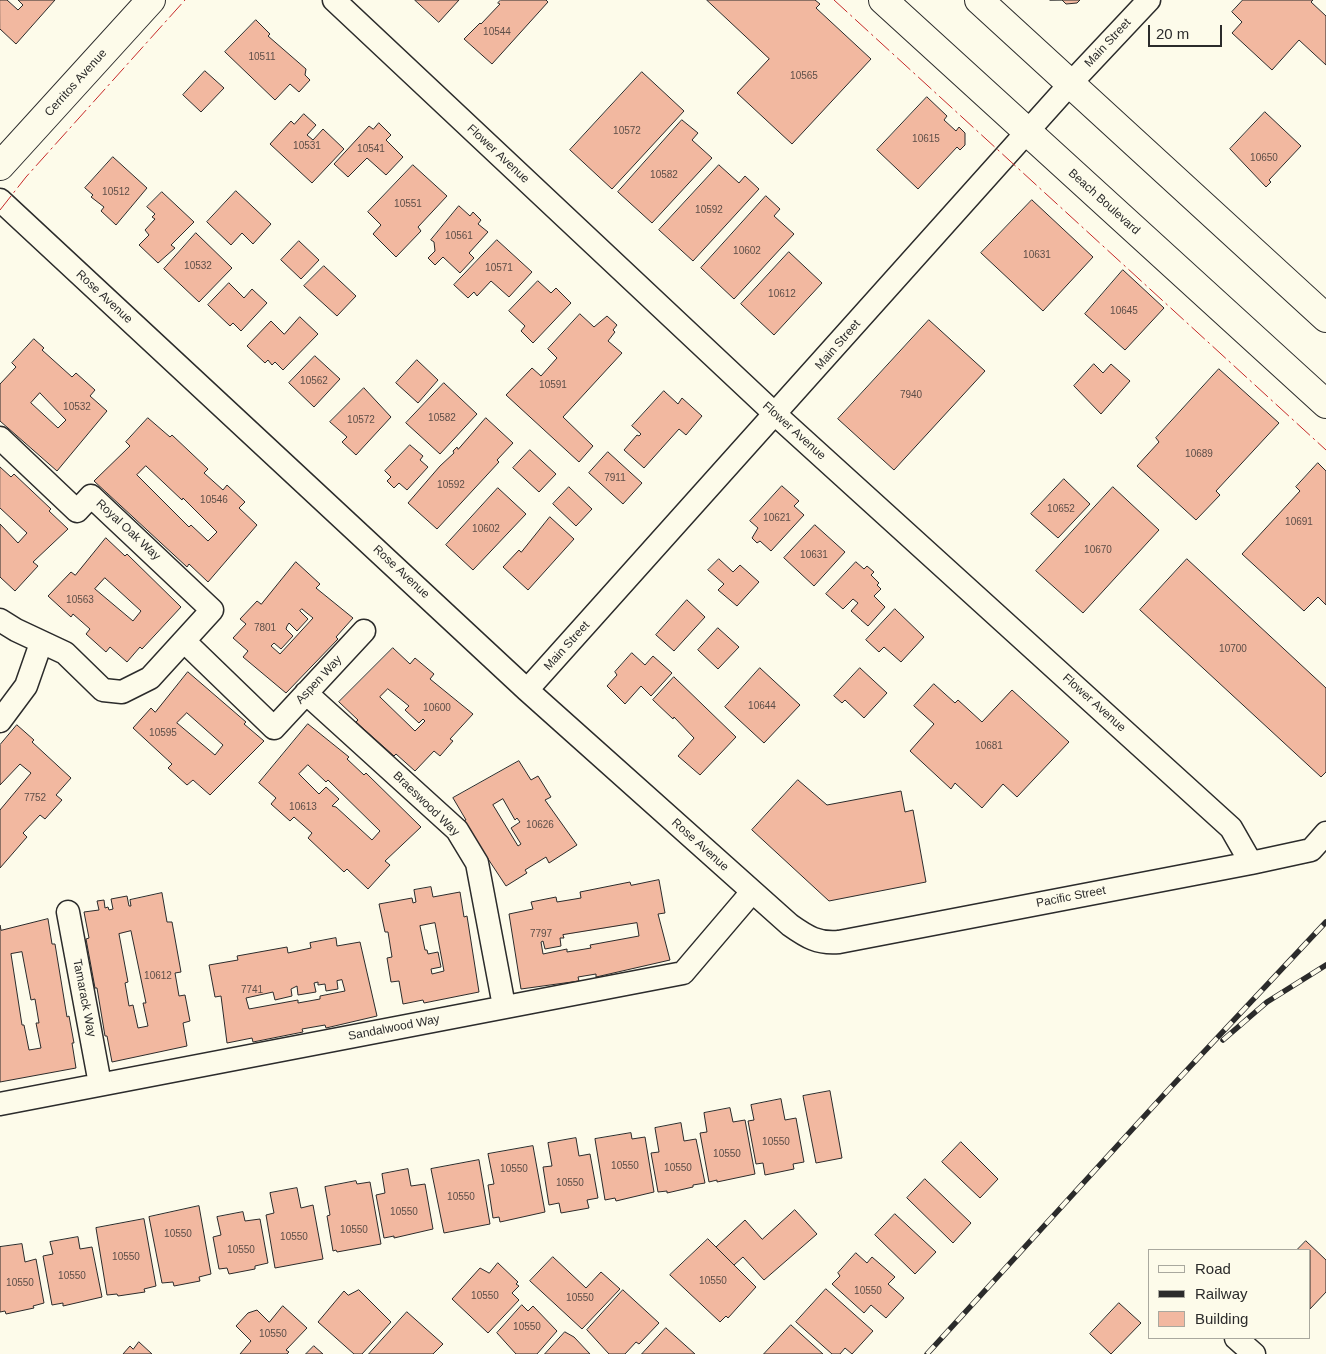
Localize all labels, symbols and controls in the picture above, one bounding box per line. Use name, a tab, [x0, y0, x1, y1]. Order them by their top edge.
scale bar	[1151, 15, 1225, 47]
street label: Main Street	[1082, 16, 1134, 70]
text: 20 m	[1156, 25, 1189, 42]
house number: 10544	[483, 26, 511, 38]
street label: Cerritos Avenue	[42, 46, 110, 120]
house number: 10511	[248, 51, 276, 63]
house number: 10565	[790, 70, 818, 82]
street label: Flower Avenue	[464, 122, 532, 186]
house number: 10572	[613, 125, 641, 137]
house number: 10615	[912, 133, 940, 145]
house number: 10531	[293, 140, 321, 152]
house number: 10541	[357, 143, 385, 155]
house number: 10650	[1250, 152, 1278, 164]
street label: Beach Boulevard	[1065, 166, 1143, 238]
house number: 10582	[650, 169, 678, 181]
house number: 10512	[102, 186, 130, 198]
house number: 10551	[394, 198, 422, 210]
house number: 10592	[695, 204, 723, 216]
house number: 10561	[445, 230, 473, 242]
house number: 10602	[733, 245, 761, 257]
house number: 10631	[1023, 249, 1051, 261]
house number: 10532	[184, 260, 212, 272]
house number: 10571	[485, 262, 513, 274]
street label: Rose Avenue	[73, 267, 135, 327]
house number: 10612	[768, 288, 796, 300]
house number: 10645	[1110, 305, 1138, 317]
street label: Main Street	[812, 317, 864, 373]
house number: 10562	[300, 375, 328, 387]
house number: 10591	[539, 379, 567, 391]
house number: 7940	[900, 389, 922, 401]
street label: Flower Avenue	[760, 399, 828, 463]
house number: 10532	[63, 401, 91, 413]
house number: 10582	[428, 412, 456, 424]
house number: 10572	[347, 414, 375, 426]
house number: 10689	[1185, 448, 1213, 460]
house number: 7911	[604, 472, 626, 484]
house number: 10592	[437, 479, 465, 491]
house number: 10546	[200, 494, 228, 506]
street label: Royal Oak Way	[93, 496, 163, 564]
house number: 10652	[1047, 503, 1075, 515]
house number: 10621	[763, 512, 791, 524]
house number: 10691	[1285, 516, 1313, 528]
house number: 10602	[472, 523, 500, 535]
street label: Rose Avenue	[370, 542, 432, 602]
house number: 10670	[1084, 544, 1112, 556]
house number: 10631	[800, 549, 828, 561]
house number: 10563	[66, 594, 94, 606]
street label: Main Street	[541, 618, 593, 674]
house number: 7801	[254, 622, 276, 634]
house number: 10700	[1219, 643, 1247, 655]
street label: Aspen Way	[293, 653, 345, 707]
street label: Flower Avenue	[1060, 671, 1128, 735]
house number: 10644	[748, 700, 776, 712]
house number: 10600	[423, 702, 451, 714]
house number: 10595	[149, 727, 177, 739]
house number: 10681	[975, 740, 1003, 752]
street label: Braeswood Way	[390, 769, 462, 839]
house number: 7752	[24, 792, 46, 804]
house number: 10613	[289, 801, 317, 813]
street label: Rose Avenue	[668, 816, 732, 874]
house number: 10626	[526, 819, 554, 831]
street label: Pacific Street	[1035, 883, 1107, 911]
house number: 7797	[530, 928, 552, 940]
street label: Tamarack Way	[69, 958, 99, 1038]
house number: 10612	[144, 970, 172, 982]
house number: 7741	[241, 984, 263, 996]
street label: Sandalwood Way	[347, 1012, 441, 1044]
house number: 10550	[762, 1136, 790, 1148]
house number: 10550	[713, 1148, 741, 1160]
house number: 10550	[611, 1160, 639, 1172]
house number: 10550	[664, 1162, 692, 1174]
house number: 10550	[500, 1163, 528, 1175]
house number: 10550	[556, 1177, 584, 1189]
house number: 10550	[447, 1191, 475, 1203]
house number: 10550	[390, 1206, 418, 1218]
house number: 10550	[340, 1224, 368, 1236]
house number: 10550	[164, 1228, 192, 1240]
house number: 10550	[280, 1231, 308, 1243]
house number: 10550	[227, 1244, 255, 1256]
legend	[1148, 1249, 1311, 1339]
house number: 10550	[112, 1251, 140, 1263]
text: Road	[1195, 1260, 1231, 1277]
house number: 10550	[58, 1270, 86, 1282]
house number: 10550	[699, 1275, 727, 1287]
house number: 10550	[6, 1277, 34, 1289]
house number: 10550	[854, 1285, 882, 1297]
text: Railway	[1195, 1285, 1248, 1302]
house number: 10550	[471, 1290, 499, 1302]
house number: 10550	[566, 1292, 594, 1304]
text: Building	[1195, 1310, 1248, 1327]
house number: 10550	[513, 1321, 541, 1333]
house number: 10550	[259, 1328, 287, 1340]

